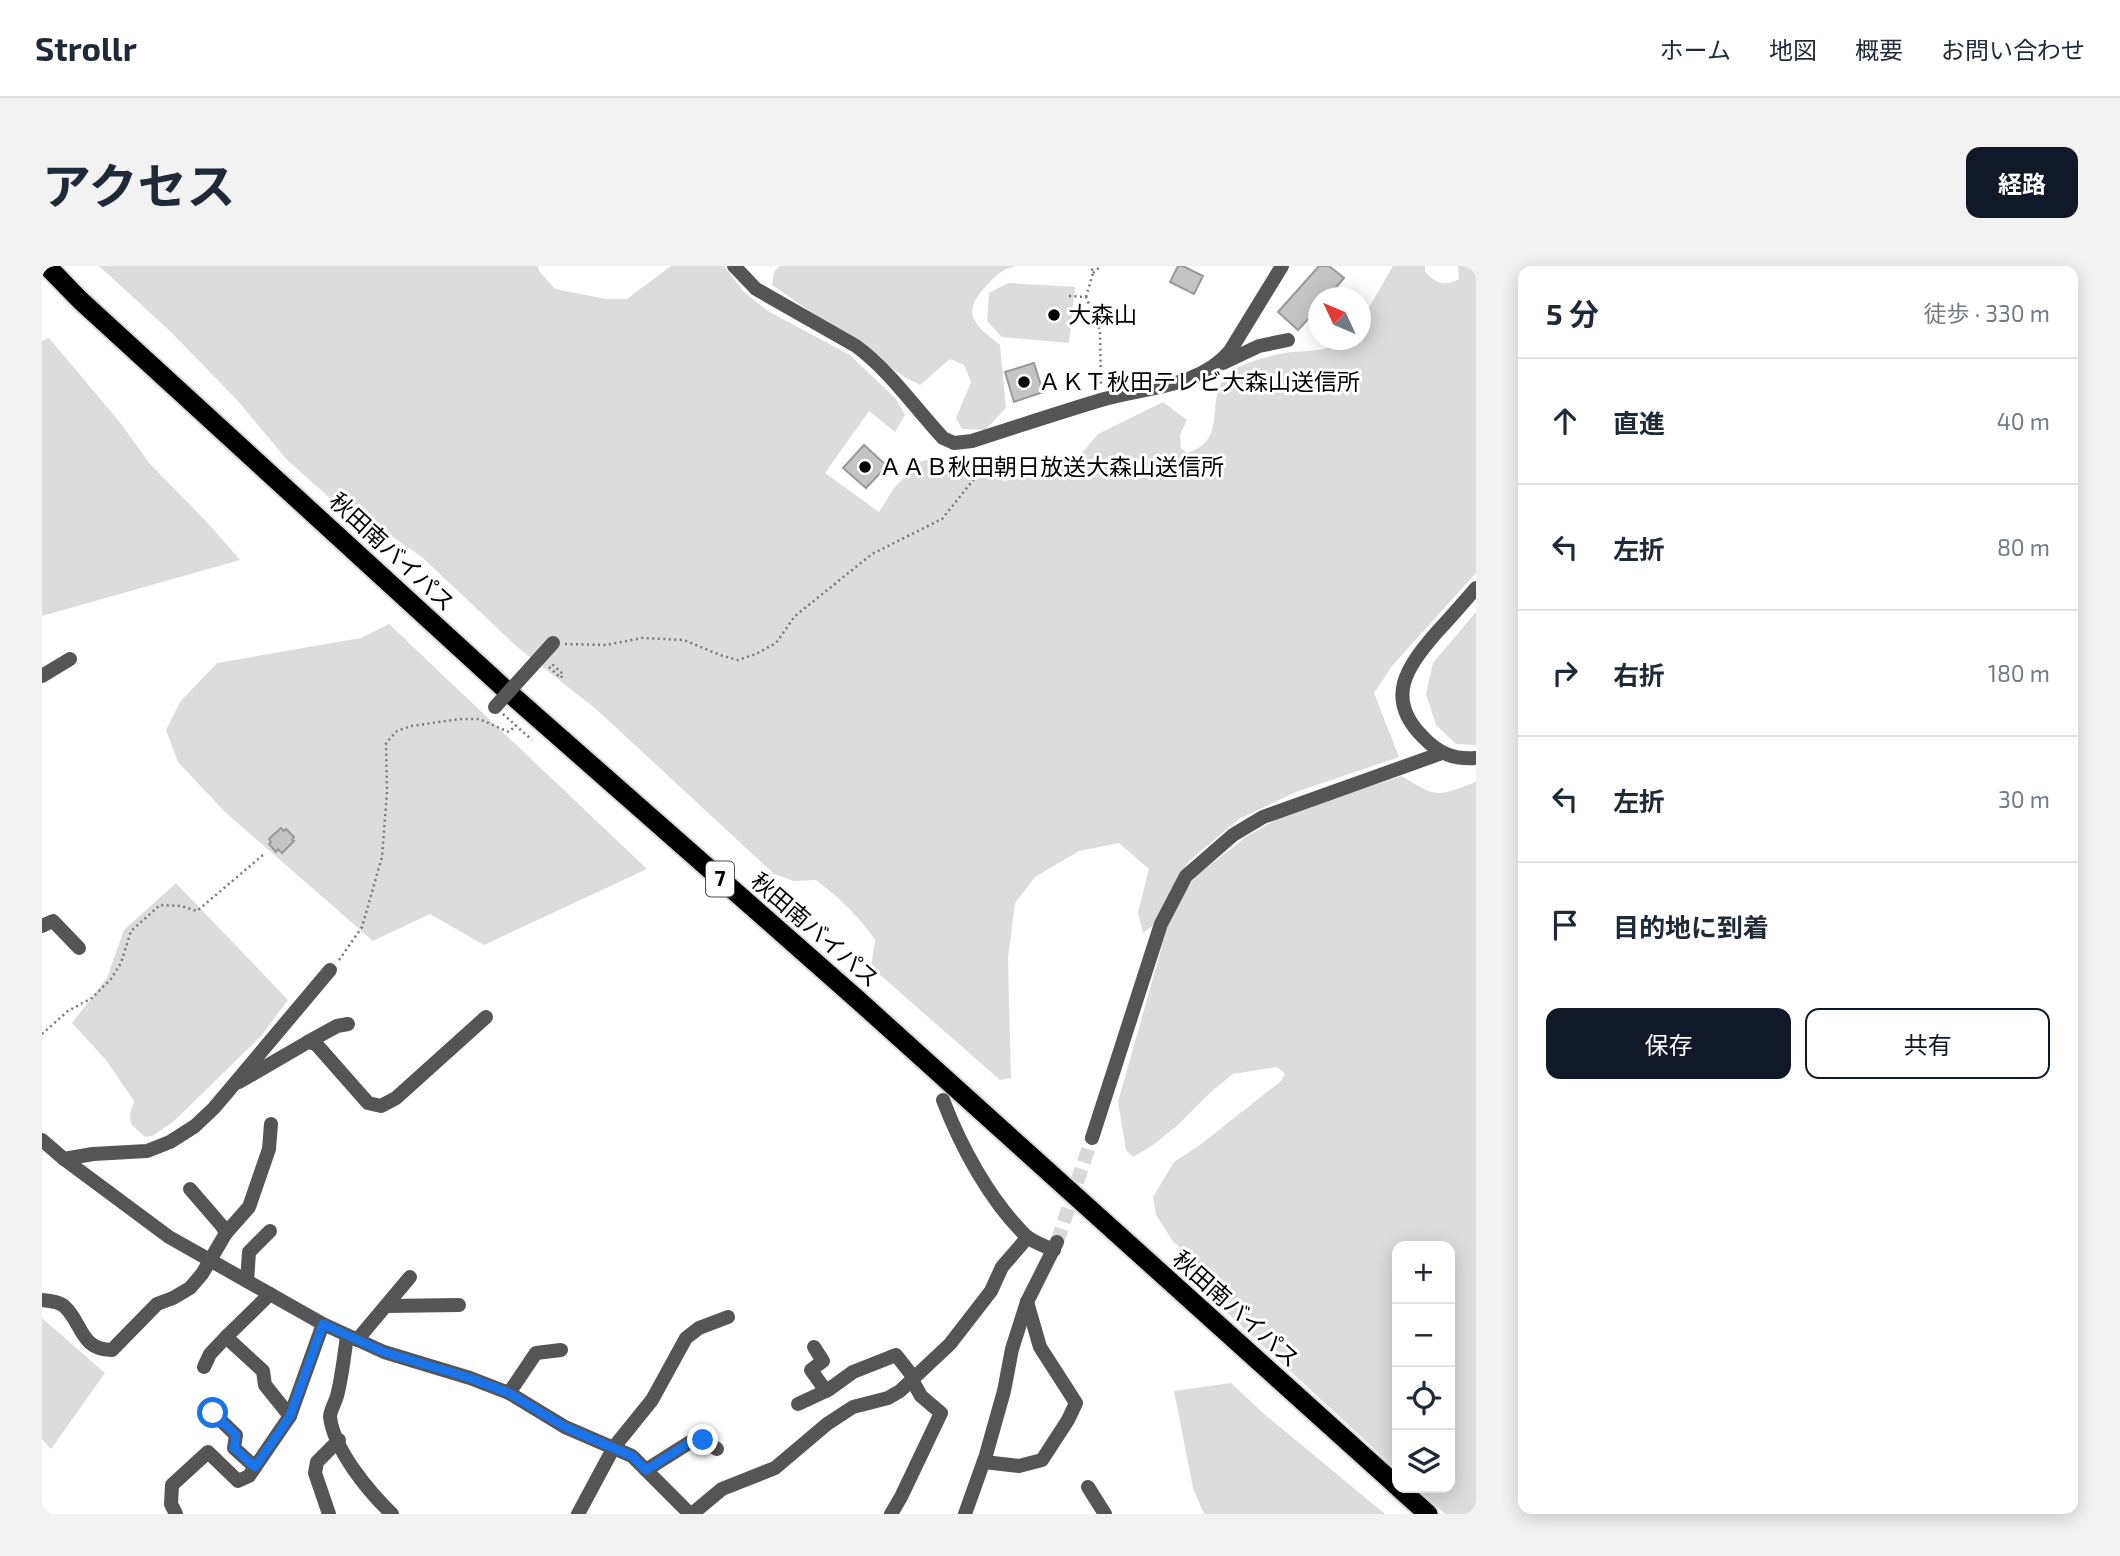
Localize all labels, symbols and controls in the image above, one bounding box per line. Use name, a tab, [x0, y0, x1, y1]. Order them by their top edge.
text: Strollr	[35, 28, 137, 68]
text: ホーム	[1660, 35, 1731, 64]
text: 地図	[1769, 35, 1817, 64]
text: 概要	[1855, 35, 1903, 64]
text: お問い合わせ	[1941, 35, 2085, 64]
button: 経路	[1966, 147, 2078, 218]
text: アクセス	[42, 155, 236, 214]
north arrow	[1308, 287, 1371, 350]
text: 5 分	[1546, 295, 1599, 331]
text: 徒歩 · 330 m	[1924, 299, 2050, 327]
place label: 大森山	[1068, 300, 1137, 328]
marker: 大森山	[1046, 307, 1062, 323]
place label: ＡＫＴ秋田テレビ大森山送信所	[1038, 367, 1360, 395]
marker: ＡＫＴ秋田テレビ大森山送信所	[1016, 374, 1032, 390]
icon: ahead	[1546, 402, 1584, 440]
text: 直進	[1613, 407, 1665, 438]
text: 40 m	[1997, 407, 2050, 435]
place label: ＡＡＢ秋田朝日放送大森山送信所	[879, 452, 1224, 480]
marker: ＡＡＢ秋田朝日放送大森山送信所	[857, 459, 873, 475]
street label: 秋田南バイパス	[324, 486, 461, 616]
icon: left	[1546, 528, 1584, 566]
text: 左折	[1613, 533, 1665, 564]
text: 80 m	[1997, 533, 2050, 561]
icon: right	[1546, 654, 1584, 692]
text: 右折	[1613, 659, 1665, 690]
text: 180 m	[1988, 659, 2050, 687]
icon: left	[1546, 780, 1584, 818]
text: 左折	[1613, 785, 1665, 816]
text: 30 m	[1998, 785, 2050, 813]
road number: 7	[706, 862, 734, 896]
street label: 秋田南バイパス	[746, 866, 885, 992]
icon: arrive	[1546, 906, 1584, 944]
text: 目的地に到着	[1613, 911, 1769, 942]
button: 保存	[1546, 1008, 1791, 1079]
button: 共有	[1805, 1008, 2050, 1079]
map controls	[1392, 1241, 1455, 1493]
button: +	[1392, 1241, 1455, 1304]
street label: 秋田南バイパス	[1168, 1244, 1306, 1372]
button: −	[1392, 1304, 1455, 1367]
button: locate	[1392, 1367, 1455, 1430]
route start	[197, 1397, 228, 1428]
route end	[687, 1424, 718, 1455]
button: layers	[1392, 1430, 1455, 1493]

